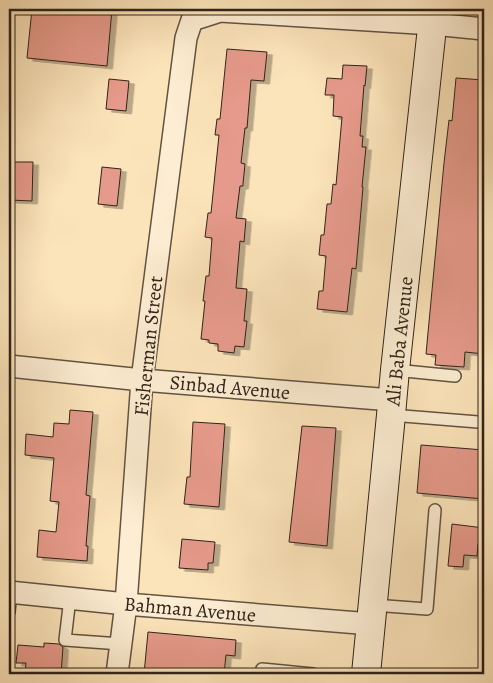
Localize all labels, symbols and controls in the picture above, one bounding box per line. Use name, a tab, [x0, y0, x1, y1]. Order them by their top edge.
street label: Fisherman Street	[128, 274, 169, 418]
street label: Ali Baba Avenue	[379, 275, 420, 408]
street label: Sinbad Avenue	[169, 369, 291, 406]
street label: Bahman Avenue	[123, 590, 257, 629]

